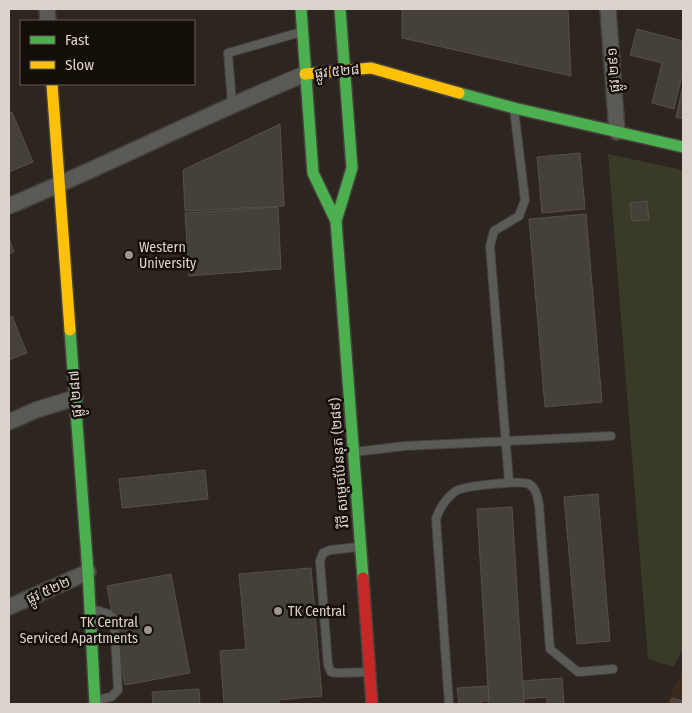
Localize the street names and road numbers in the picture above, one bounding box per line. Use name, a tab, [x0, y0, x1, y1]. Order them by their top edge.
street label: ផ្លូវ ២៩១	[603, 47, 627, 93]
street label: ផ្លូវ ៥២៨	[314, 61, 361, 85]
street label: ផ្លូវ ២៨៧	[65, 370, 89, 418]
street label: វិថី សម្តេចប៉ែននុត (២៨៩)	[326, 397, 353, 529]
street label: ផ្លូវ ៥២២	[23, 573, 74, 611]

